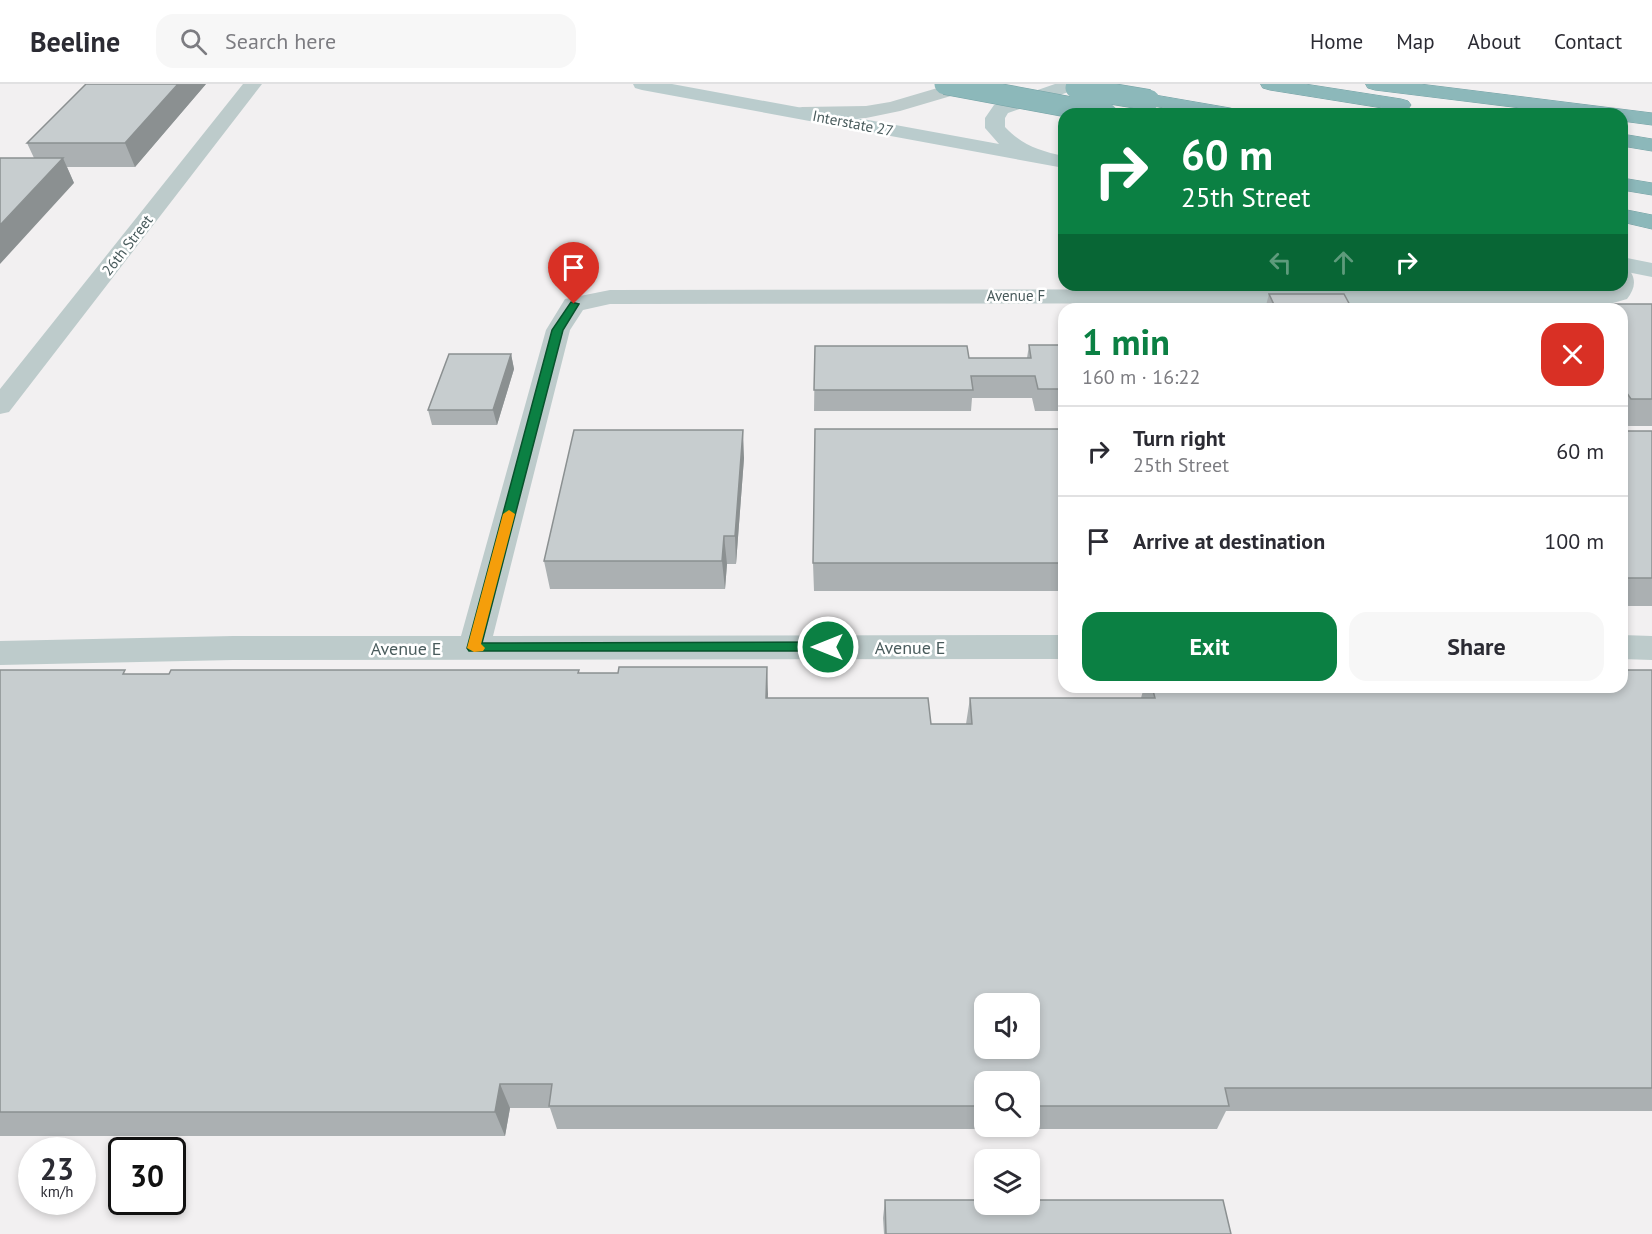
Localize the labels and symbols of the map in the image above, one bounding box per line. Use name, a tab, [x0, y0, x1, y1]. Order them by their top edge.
street label: Interstate 27	[811, 106, 895, 140]
street label: 26th Street	[97, 211, 157, 279]
pin	[548, 242, 599, 304]
street label: Avenue F	[987, 286, 1045, 305]
position arrow	[796, 615, 860, 679]
street label: Avenue E	[875, 636, 945, 659]
street label: Avenue E	[371, 637, 441, 660]
speed limit sign: 30	[108, 1137, 186, 1215]

